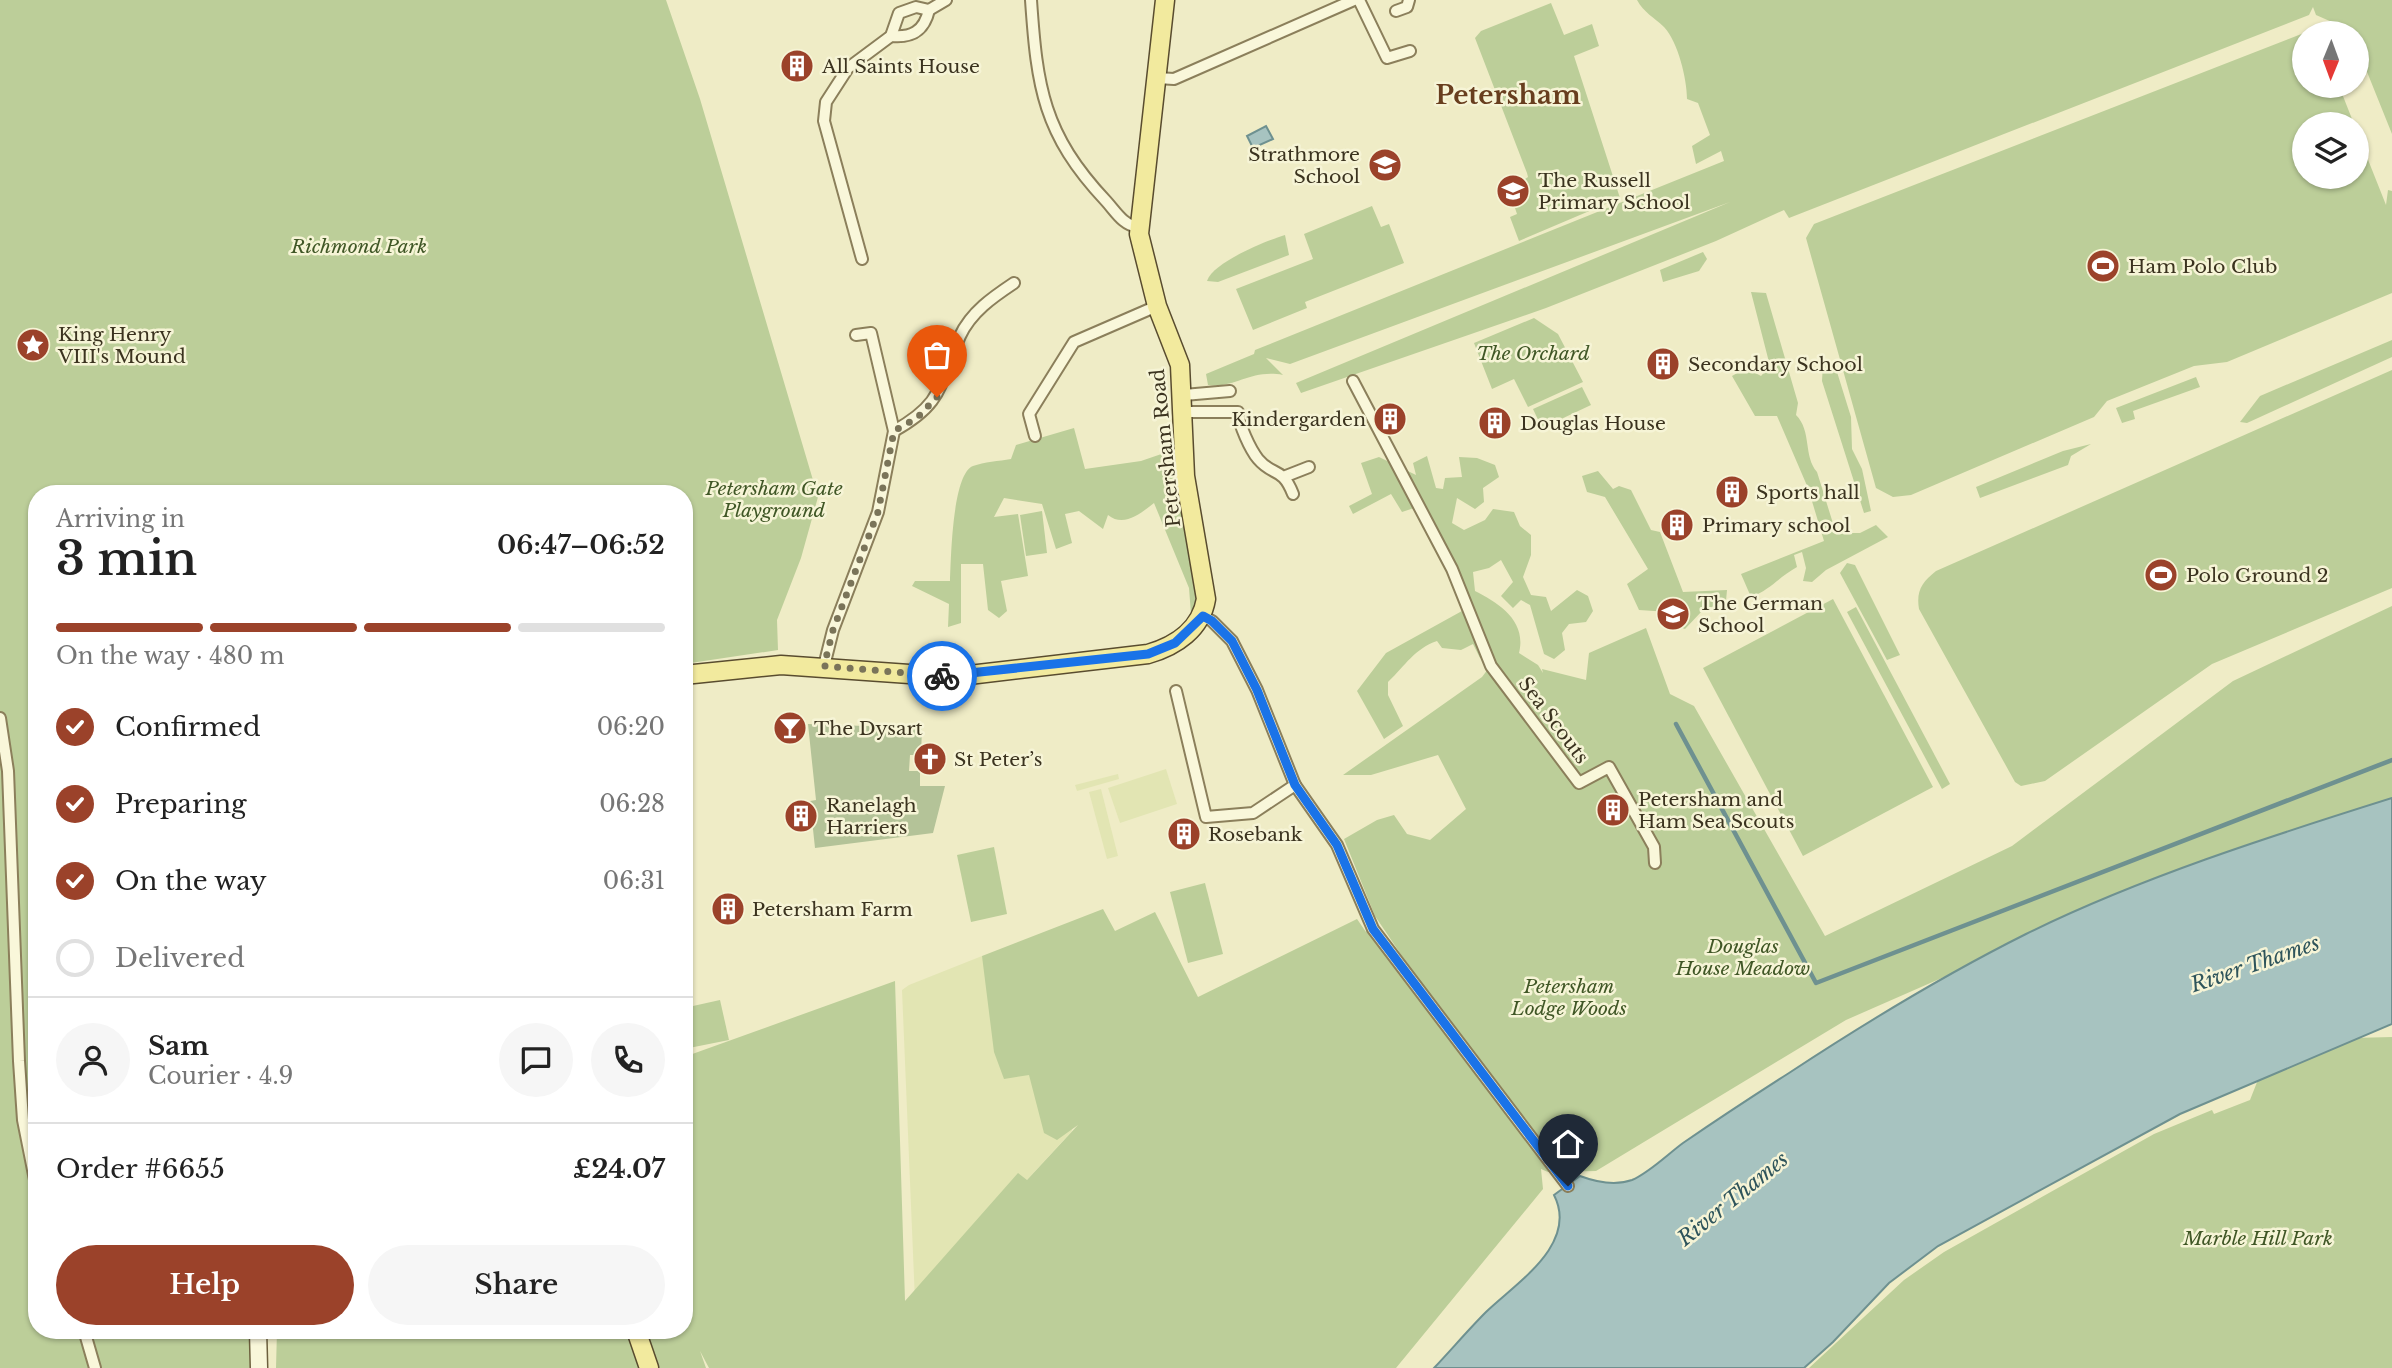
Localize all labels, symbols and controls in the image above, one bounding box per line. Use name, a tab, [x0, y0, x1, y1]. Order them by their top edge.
north arrow	[2292, 21, 2370, 98]
map controls	[2292, 21, 2369, 189]
building icon: All Saints House	[778, 47, 816, 85]
place label: All Saints House	[821, 55, 980, 78]
district label: Petersham	[1435, 79, 1581, 111]
button: layers	[2292, 112, 2369, 189]
place label: Strathmore School	[1248, 143, 1360, 188]
school or university icon: Strathmore School	[1366, 146, 1404, 184]
place label: The Russell Primary School	[1538, 169, 1690, 214]
school or university icon: The Russell Primary School	[1494, 172, 1532, 210]
park label: Richmond Park	[290, 235, 427, 258]
sports icon: Ham Polo Club	[2084, 247, 2122, 285]
place label: Ham Polo Club	[2128, 255, 2277, 278]
place label: King Henry VIII's Mound	[57, 323, 186, 368]
pin	[907, 325, 967, 397]
place icon: King Henry VIII's Mound	[14, 326, 52, 364]
icon: bag	[918, 336, 956, 374]
park label: The Orchard	[1476, 342, 1590, 365]
building icon: Secondary School	[1644, 345, 1682, 383]
place label: Secondary School	[1688, 353, 1863, 376]
street label: Petersham Road	[1146, 367, 1185, 528]
building icon: Kindergarden	[1371, 400, 1409, 438]
building icon: Douglas House	[1476, 404, 1514, 442]
place label: Kindergarden	[1231, 408, 1366, 431]
place label: Douglas House	[1520, 412, 1666, 435]
building icon: Sports hall	[1713, 473, 1751, 511]
park label: Petersham Gate Playground	[704, 477, 843, 522]
place label: Sports hall	[1756, 481, 1860, 504]
text: Arriving in	[56, 505, 185, 533]
building icon: Primary school	[1658, 506, 1696, 544]
place label: Primary school	[1702, 514, 1851, 537]
text: 06:47–06:52	[497, 529, 665, 561]
text: 3 min	[56, 530, 197, 587]
sports icon: Polo Ground 2	[2142, 556, 2180, 594]
place label: Polo Ground 2	[2186, 564, 2329, 587]
place label: The German School	[1698, 592, 1823, 637]
school or university icon: The German School	[1654, 595, 1692, 633]
courier	[907, 641, 977, 711]
text: On the way · 480 m	[56, 642, 284, 670]
icon: bike	[923, 657, 961, 695]
street label: Sea Scouts	[1514, 673, 1594, 768]
icon: check	[56, 708, 94, 746]
bar icon: The Dysart	[771, 709, 809, 747]
text: Confirmed	[115, 711, 260, 743]
text: 06:20	[597, 713, 665, 741]
place label: The Dysart	[814, 717, 924, 740]
church icon: St Peter’s	[911, 740, 949, 778]
place label: St Peter’s	[954, 748, 1042, 771]
icon: check	[56, 785, 94, 823]
text: Preparing	[115, 788, 247, 820]
place label: Petersham and Ham Sea Scouts	[1638, 788, 1794, 833]
text: 06:28	[599, 790, 665, 818]
building icon: Petersham and Ham Sea Scouts	[1594, 791, 1632, 829]
place label: Ranelagh Harriers	[826, 794, 917, 839]
building icon: Ranelagh Harriers	[782, 797, 820, 835]
building icon: Rosebank	[1165, 815, 1203, 853]
place label: Rosebank	[1208, 823, 1303, 846]
icon: check	[56, 862, 94, 900]
text: On the way	[115, 865, 267, 897]
text: 06:31	[603, 867, 665, 895]
building icon: Petersham Farm	[709, 890, 747, 928]
place label: Petersham Farm	[752, 898, 913, 921]
water label: River Thames	[2186, 930, 2323, 999]
park label: Douglas House Meadow	[1675, 935, 1810, 980]
text: Delivered	[115, 942, 245, 974]
park label: Petersham Lodge Woods	[1510, 975, 1627, 1020]
button: person	[56, 1023, 130, 1097]
button: chat	[499, 1023, 573, 1097]
button: phone	[591, 1023, 665, 1097]
text: Sam	[148, 1030, 209, 1062]
text: Courier · 4.9	[148, 1062, 293, 1090]
pin	[1538, 1114, 1598, 1186]
icon: home	[1549, 1125, 1587, 1163]
water label: River Thames	[1672, 1146, 1794, 1252]
text: Order #6655	[56, 1153, 225, 1185]
text: £24.07	[573, 1153, 665, 1185]
park label: Marble Hill Park	[2182, 1227, 2333, 1250]
button: Help	[56, 1245, 354, 1325]
button: Share	[368, 1245, 665, 1325]

